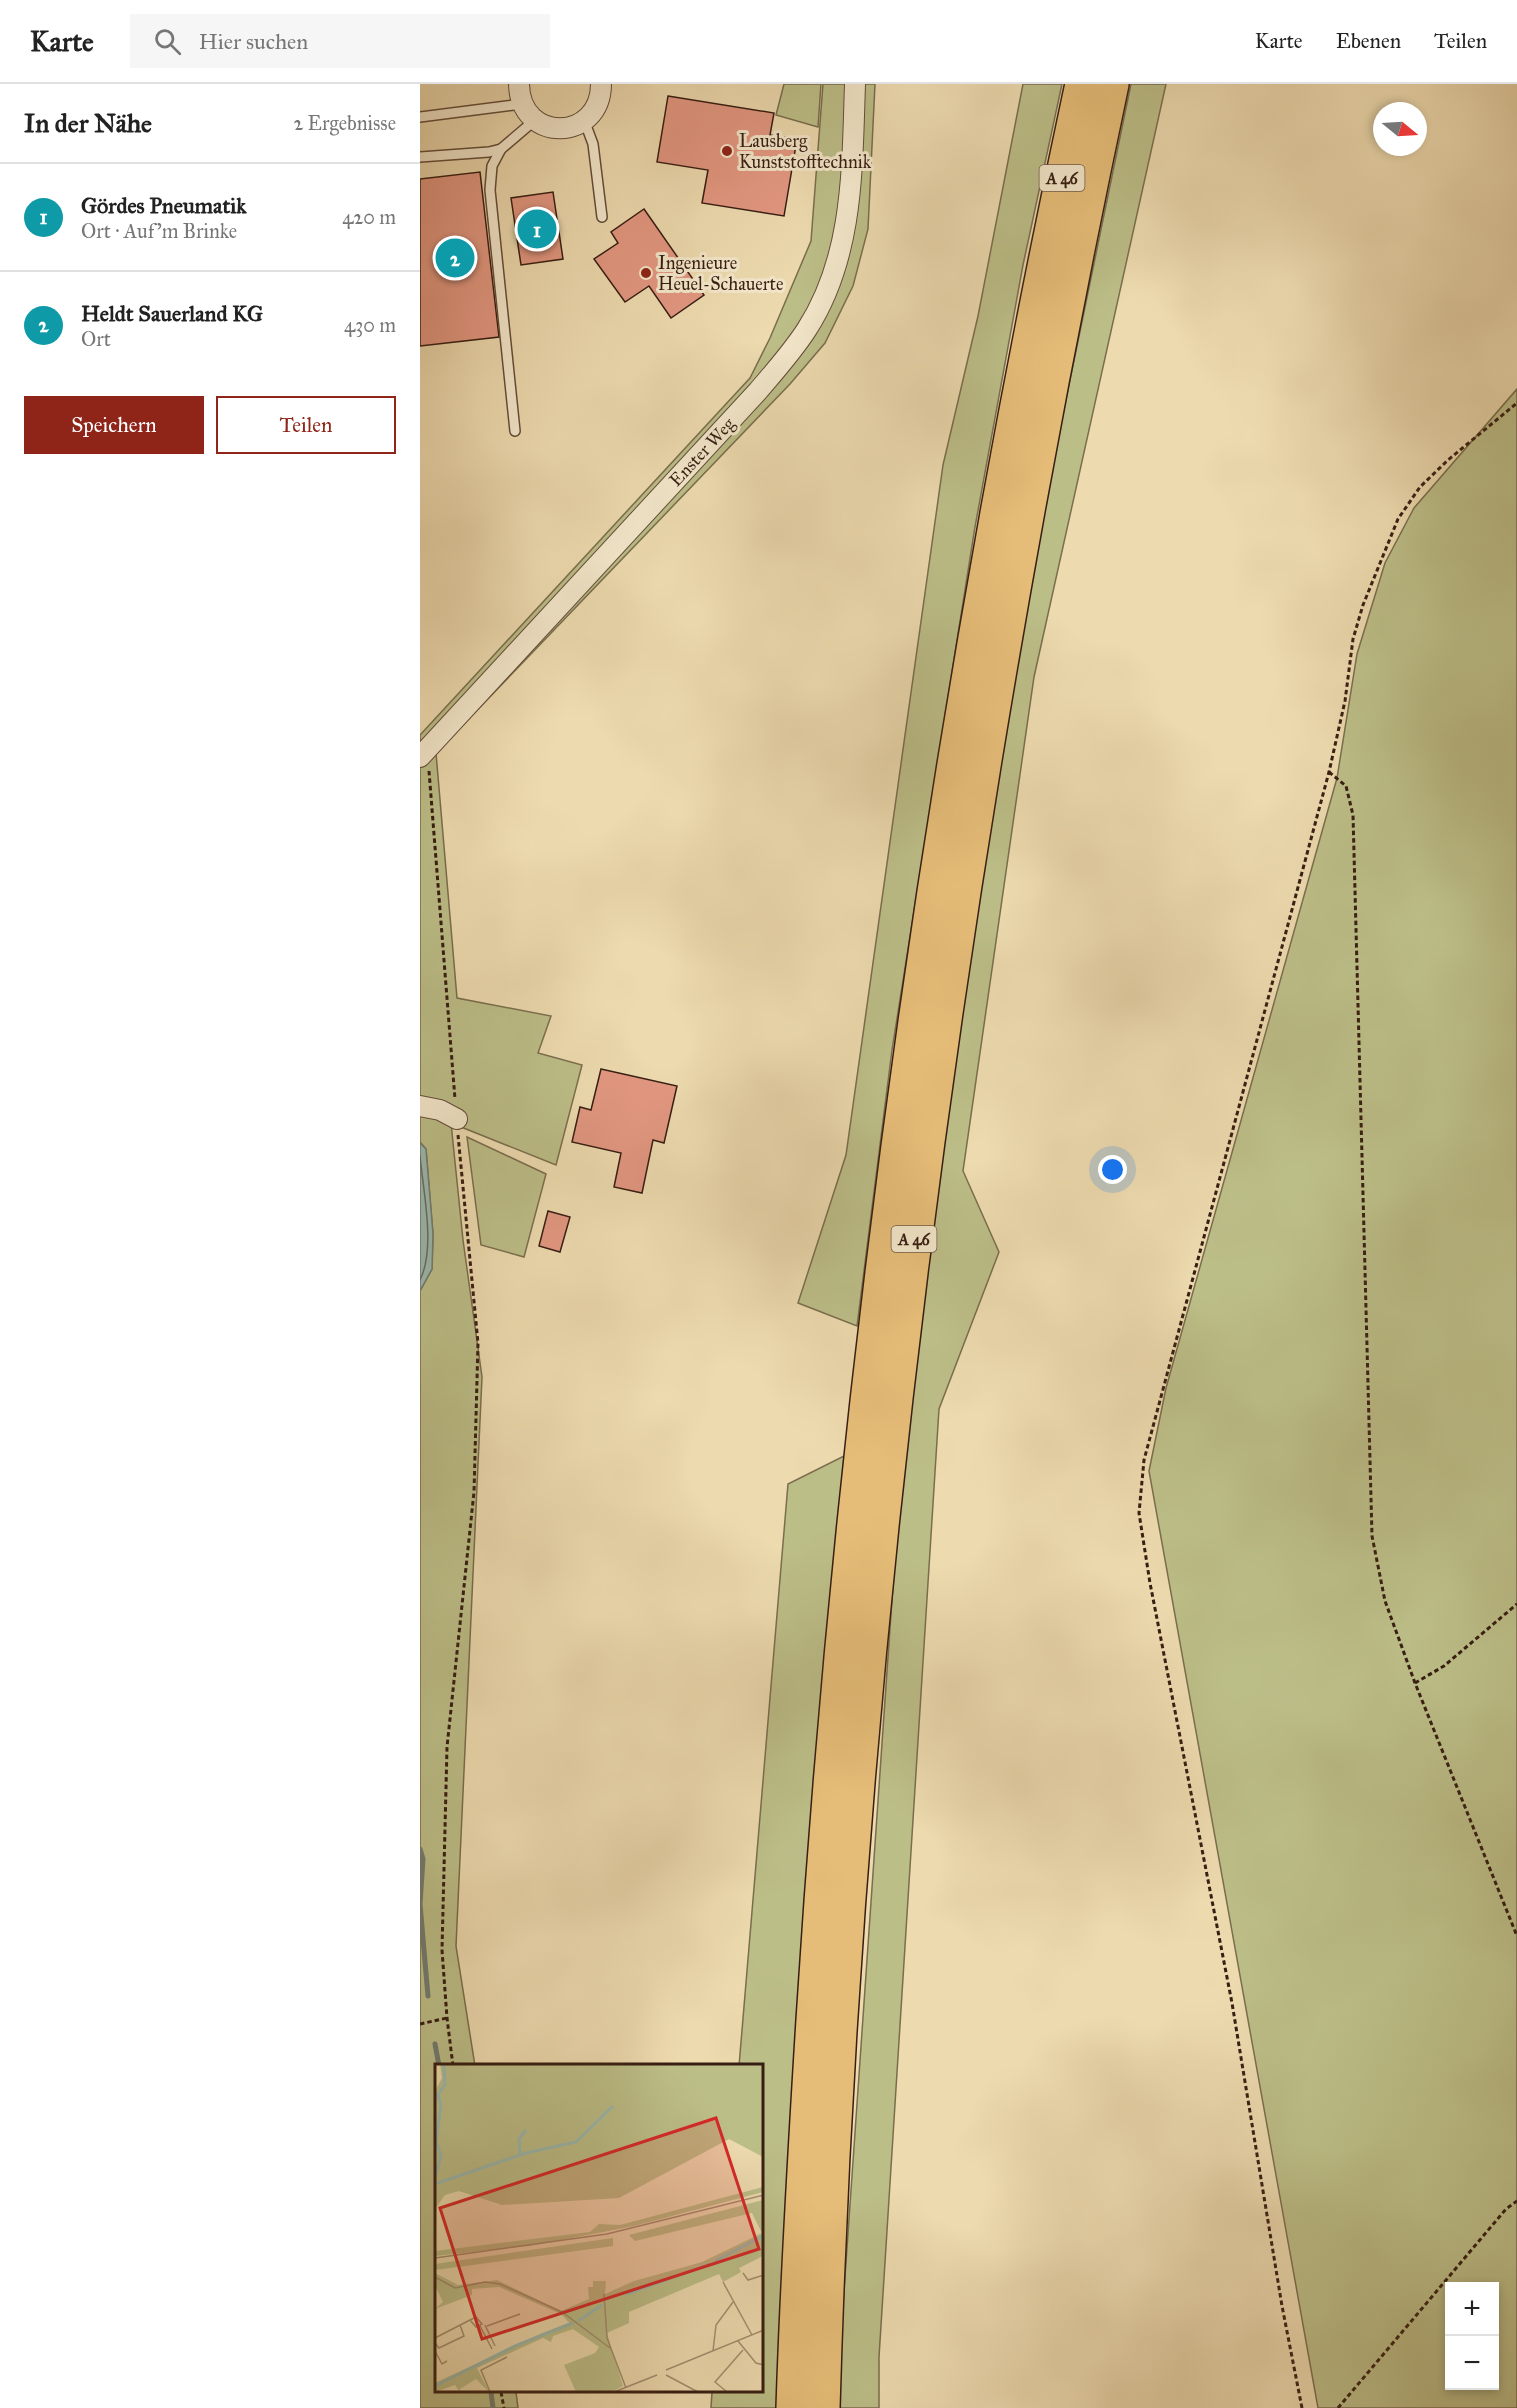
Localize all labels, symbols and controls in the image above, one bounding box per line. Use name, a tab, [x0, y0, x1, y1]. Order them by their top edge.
search box	[130, 14, 550, 68]
text: Karte	[30, 24, 94, 59]
icon: search	[151, 25, 184, 58]
text: Hier suchen	[199, 28, 308, 55]
text: Karte	[1255, 28, 1303, 54]
text: Ebenen	[1336, 28, 1401, 54]
text: Teilen	[1434, 28, 1487, 54]
north arrow	[1373, 102, 1427, 156]
text: In der Nähe	[24, 107, 152, 139]
text: 2 Ergebnisse	[293, 111, 396, 135]
place label: Lausberg Kunststofftechnik	[739, 130, 872, 173]
marker: Lausberg Kunststofftechnik	[720, 144, 734, 158]
road number: A 46	[1040, 165, 1084, 191]
text: Gördes Pneumatik	[81, 192, 246, 219]
text: 1	[40, 205, 47, 229]
text: 420 m	[342, 205, 396, 229]
pin: 1	[518, 206, 556, 252]
text: Ort · Auf'm Brinke	[81, 219, 237, 243]
pin: 2	[435, 236, 474, 280]
place label: Ingenieure Heuel-Schauerte	[658, 252, 783, 295]
marker: Ingenieure Heuel-Schauerte	[639, 266, 653, 280]
text: Heldt Sauerland KG	[81, 300, 263, 327]
text: 2	[39, 313, 48, 337]
text: 430 m	[344, 313, 396, 337]
text: Ort	[81, 327, 111, 351]
button: Speichern	[24, 396, 204, 454]
button: Teilen	[216, 396, 396, 454]
street label: Enster Weg	[665, 413, 740, 492]
your location	[1098, 1155, 1127, 1184]
road number: A 46	[892, 1226, 936, 1252]
inset map	[435, 2064, 764, 2393]
map controls	[1445, 2282, 1499, 2390]
button: +	[1445, 2282, 1499, 2336]
button: −	[1445, 2336, 1499, 2390]

